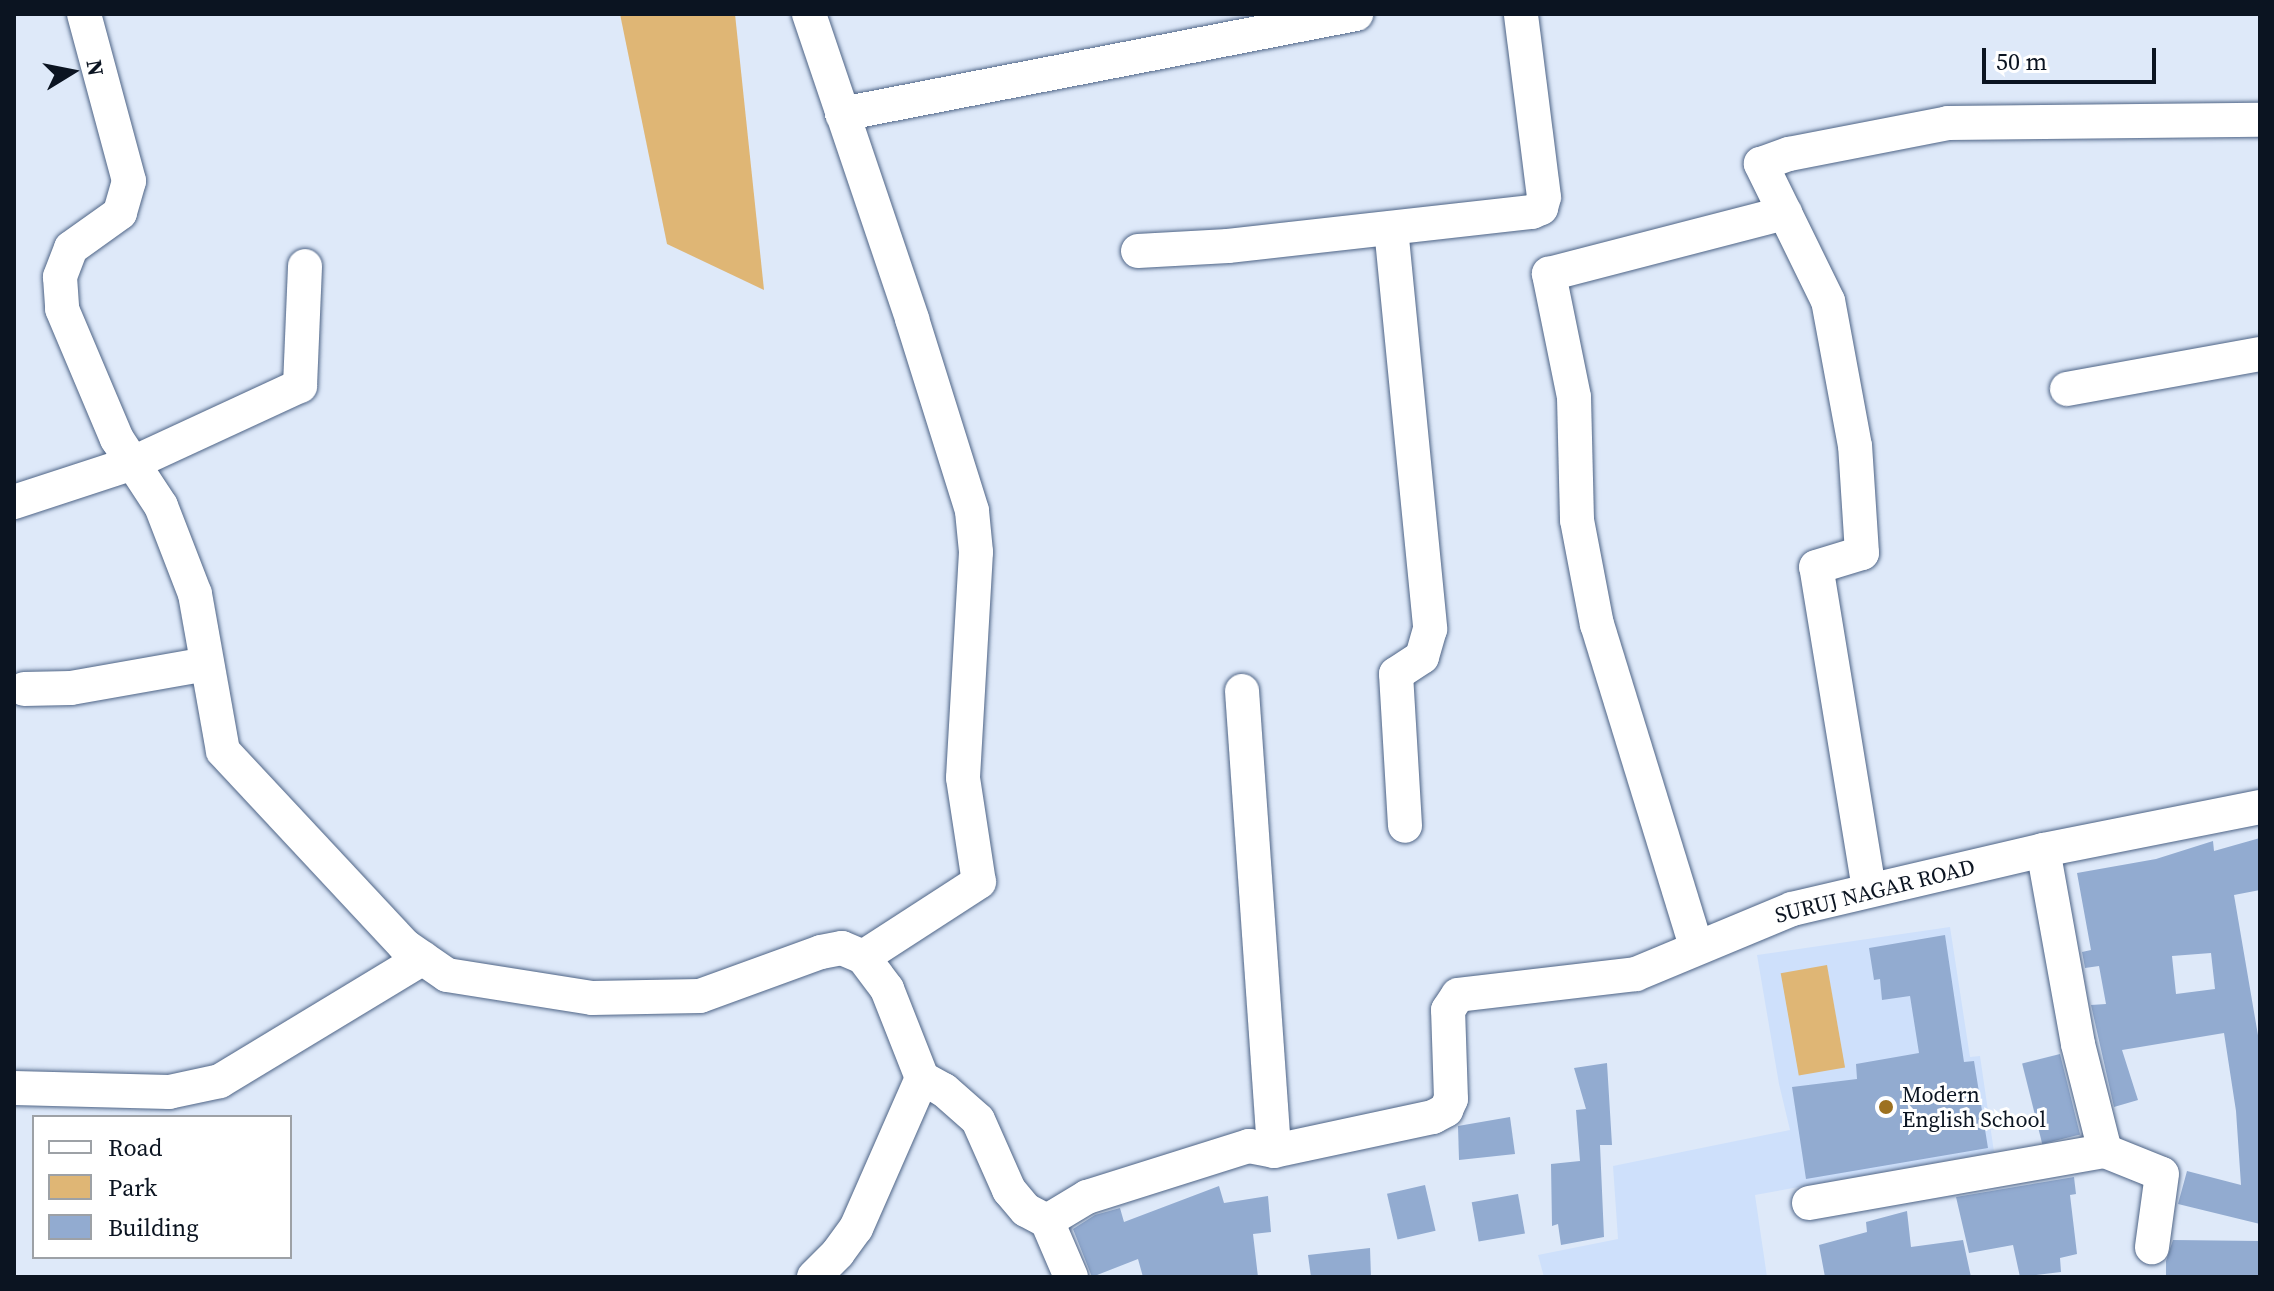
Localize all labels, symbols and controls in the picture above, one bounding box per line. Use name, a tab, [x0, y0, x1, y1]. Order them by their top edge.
north arrow	[32, 32, 112, 112]
scale bar	[1986, 32, 2160, 82]
text: 50 m	[1996, 45, 2047, 78]
text: N	[79, 57, 112, 78]
street label: SURUJ NAGAR ROAD	[1772, 853, 1978, 929]
place label: Modern English School	[1902, 1081, 2046, 1132]
marker: Modern English School	[1877, 1098, 1895, 1116]
legend	[32, 1115, 292, 1259]
text: Road	[108, 1131, 162, 1164]
text: Park	[108, 1171, 157, 1204]
text: Building	[108, 1211, 199, 1244]

